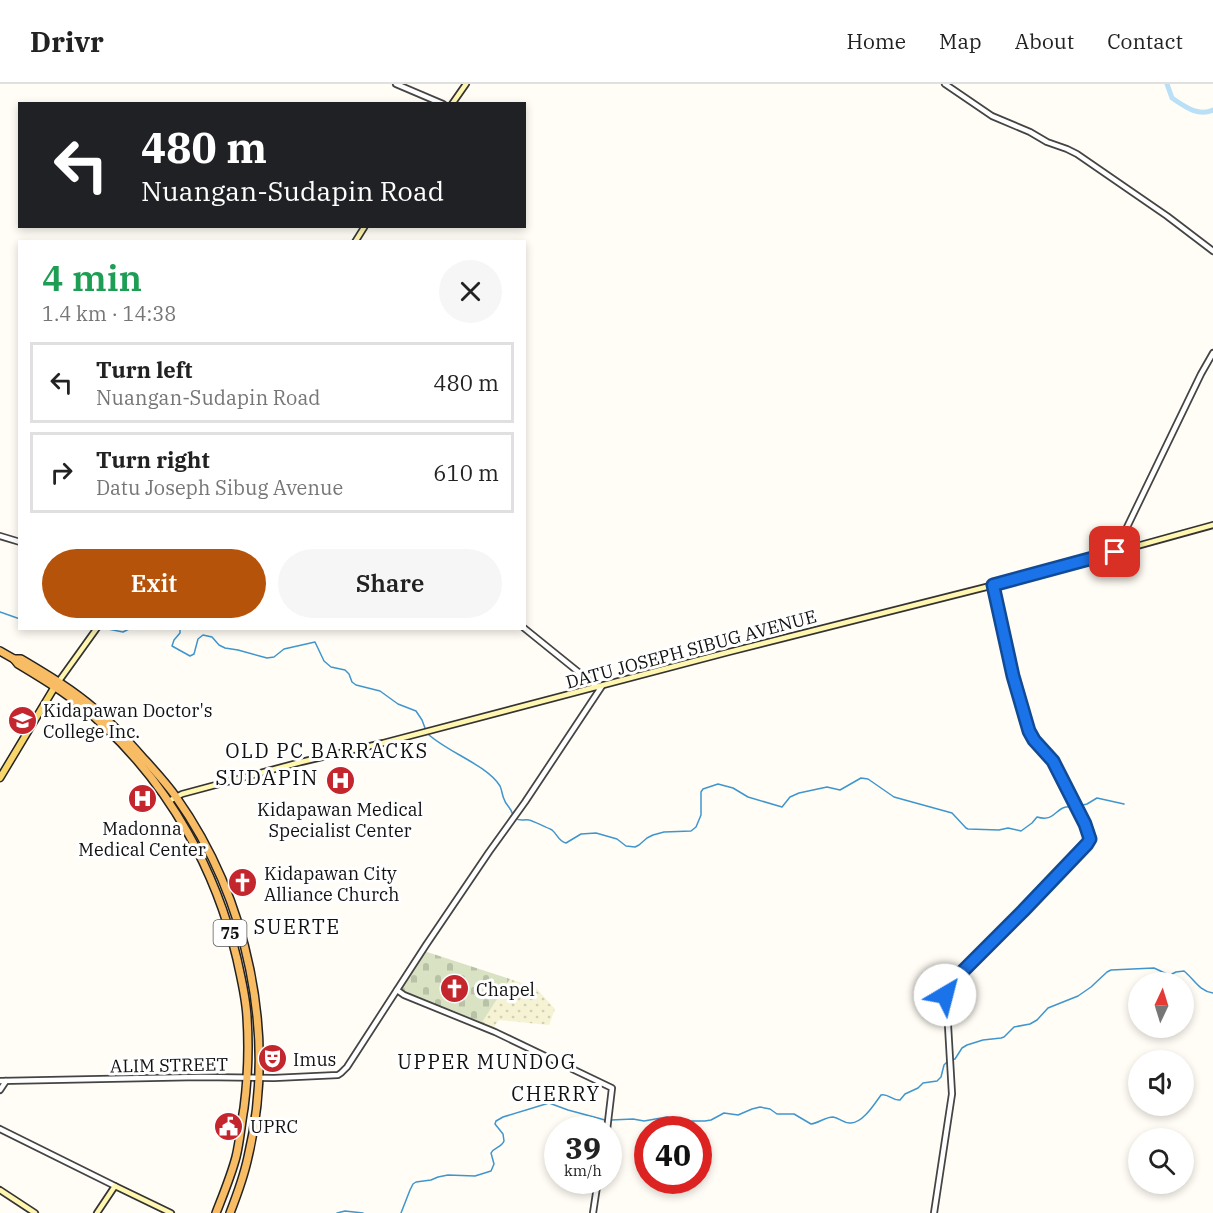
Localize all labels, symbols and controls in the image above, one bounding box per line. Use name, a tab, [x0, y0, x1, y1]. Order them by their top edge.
text: Drivr	[30, 23, 104, 60]
text: Home	[846, 27, 906, 55]
text: Map	[939, 27, 982, 55]
text: About	[1015, 27, 1074, 55]
text: Contact	[1107, 27, 1183, 55]
text: 480 m	[141, 120, 267, 175]
icon: left	[42, 126, 120, 204]
text: Nuangan-Sudapin Road	[141, 173, 444, 208]
text: 4 min	[42, 254, 142, 301]
button: close	[439, 260, 502, 323]
text: 1.4 km · 14:38	[42, 300, 176, 327]
text: Turn left	[96, 355, 192, 384]
icon: left	[45, 366, 78, 399]
text: 480 m	[433, 368, 499, 397]
text: Nuangan-Sudapin Road	[96, 384, 321, 411]
text: Turn right	[96, 445, 210, 474]
icon: right	[45, 456, 78, 489]
text: 610 m	[433, 458, 499, 487]
text: Datu Joseph Sibug Avenue	[96, 474, 343, 501]
pin	[1089, 526, 1140, 577]
icon: arrive	[1098, 535, 1131, 568]
button: Exit	[42, 549, 266, 618]
button: Share	[278, 549, 502, 618]
street label: DATU JOSEPH SIBUG AVENUE	[563, 604, 819, 694]
place label: Kidapawan Doctor's College Inc.	[43, 699, 213, 743]
school or university icon: Kidapawan Doctor's College Inc.	[6, 704, 38, 736]
district label: OLD PC BARRACKS	[225, 737, 429, 764]
district label: SUDAPIN	[215, 763, 319, 791]
hospital icon: Kidapawan Medical Specialist Center	[324, 764, 356, 796]
hospital icon: Madonna Medical Center	[126, 783, 158, 815]
place label: Kidapawan Medical Specialist Center	[257, 798, 423, 842]
place label: Madonna Medical Center	[78, 817, 206, 861]
place label: Kidapawan City Alliance Church	[264, 862, 399, 906]
church icon: Kidapawan City Alliance Church	[227, 867, 259, 899]
district label: SUERTE	[253, 913, 341, 940]
road number: 75	[214, 920, 246, 946]
position arrow	[913, 963, 977, 1027]
north arrow	[1128, 972, 1194, 1038]
map controls	[1128, 972, 1194, 1194]
church icon: Chapel	[439, 973, 471, 1005]
place label: Chapel	[476, 978, 535, 1001]
theatre icon: Imus	[256, 1043, 288, 1075]
place label: Imus	[293, 1048, 336, 1071]
district label: UPPER MUNDOG	[397, 1048, 577, 1075]
button: sound	[1128, 1050, 1194, 1116]
street label: ALIM STREET	[110, 1052, 229, 1078]
district label: CHERRY	[511, 1080, 601, 1107]
public building icon: UPRC	[213, 1110, 245, 1142]
place label: UPRC	[250, 1115, 298, 1138]
speed limit sign: 40	[634, 1116, 712, 1194]
text: 39	[565, 1128, 601, 1167]
button: search	[1128, 1128, 1194, 1194]
text: km/h	[564, 1161, 602, 1180]

